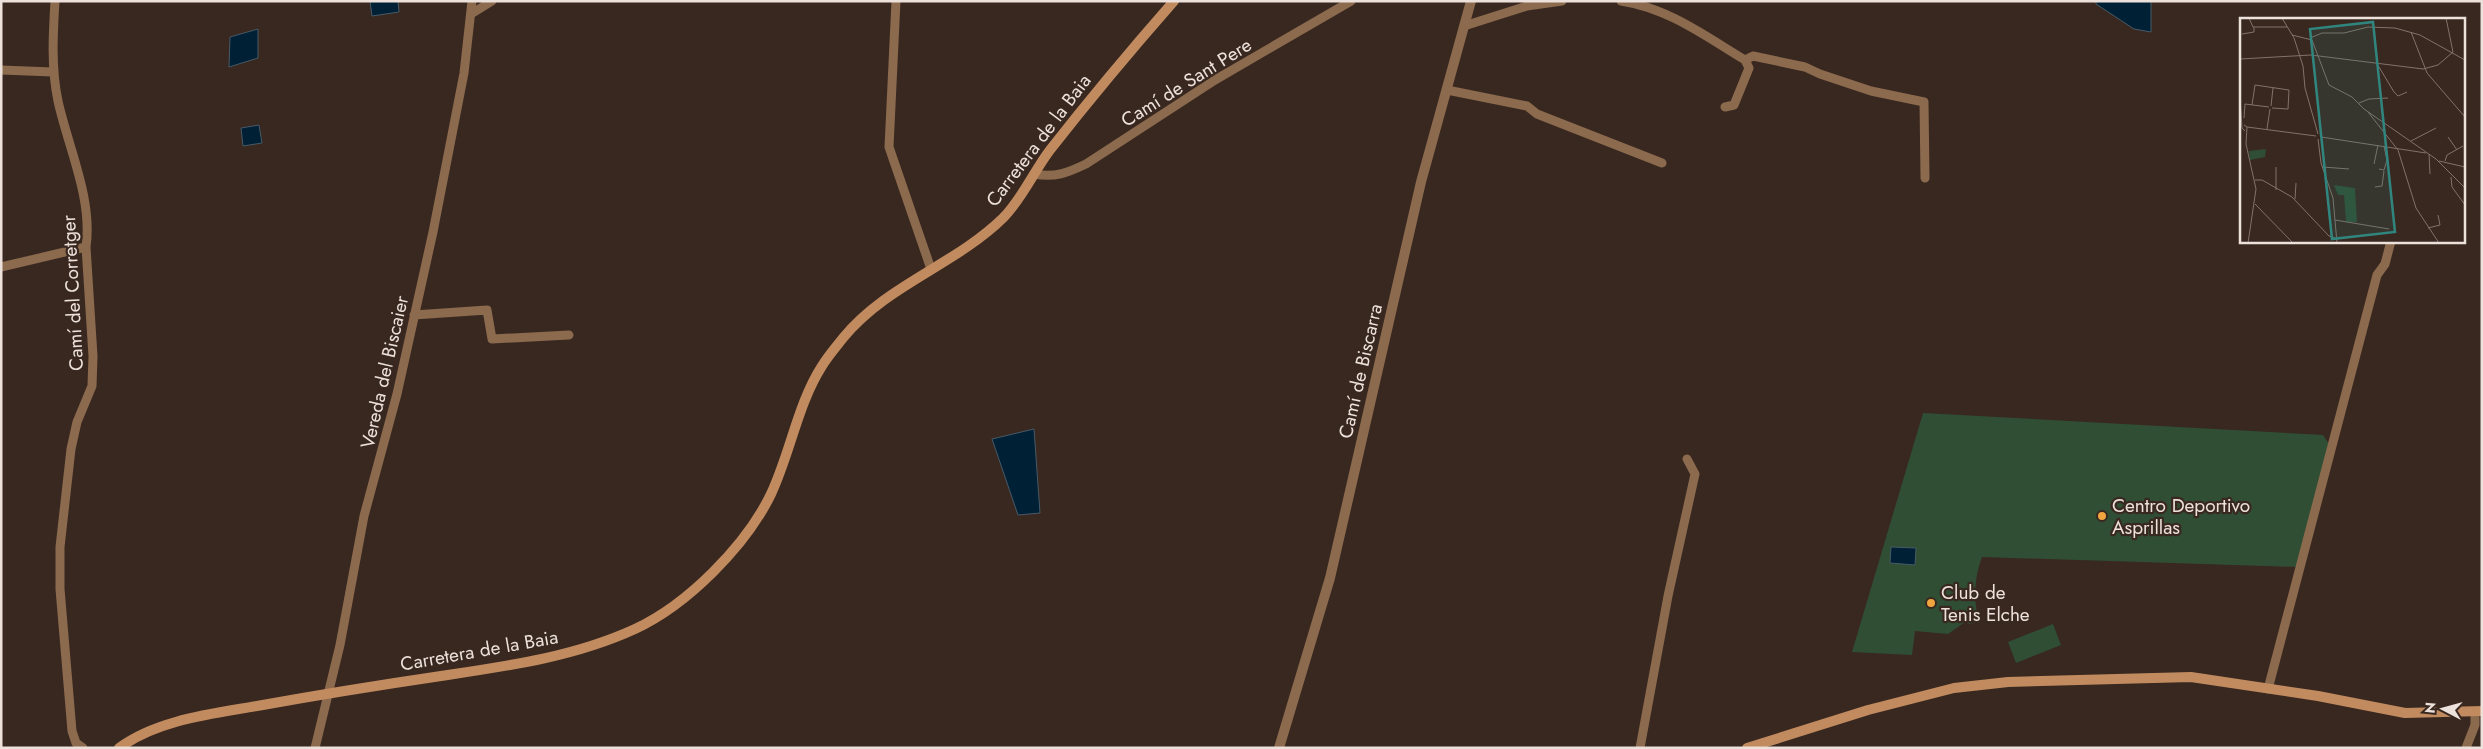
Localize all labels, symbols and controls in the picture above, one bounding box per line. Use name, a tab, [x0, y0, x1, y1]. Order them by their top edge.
inset map	[2240, 18, 2466, 242]
street label: Camí de Sant Pere	[1116, 31, 1257, 133]
street label: Carretera de la Baia	[980, 68, 1097, 212]
street label: Camí del Corretger	[55, 214, 90, 372]
street label: Vereda del Biscaier	[354, 293, 415, 451]
street label: Camí de Biscarra	[1332, 301, 1389, 441]
place label: Centro Deportivo Asprillas	[2112, 492, 2250, 541]
marker: Centro Deportivo Asprillas	[2096, 510, 2108, 522]
place label: Club de Tenis Elche	[1941, 579, 2030, 628]
marker: Club de Tenis Elche	[1925, 597, 1937, 609]
street label: Carretera de la Baia	[398, 623, 560, 678]
north arrow	[2418, 684, 2468, 734]
text: N	[2420, 701, 2441, 714]

